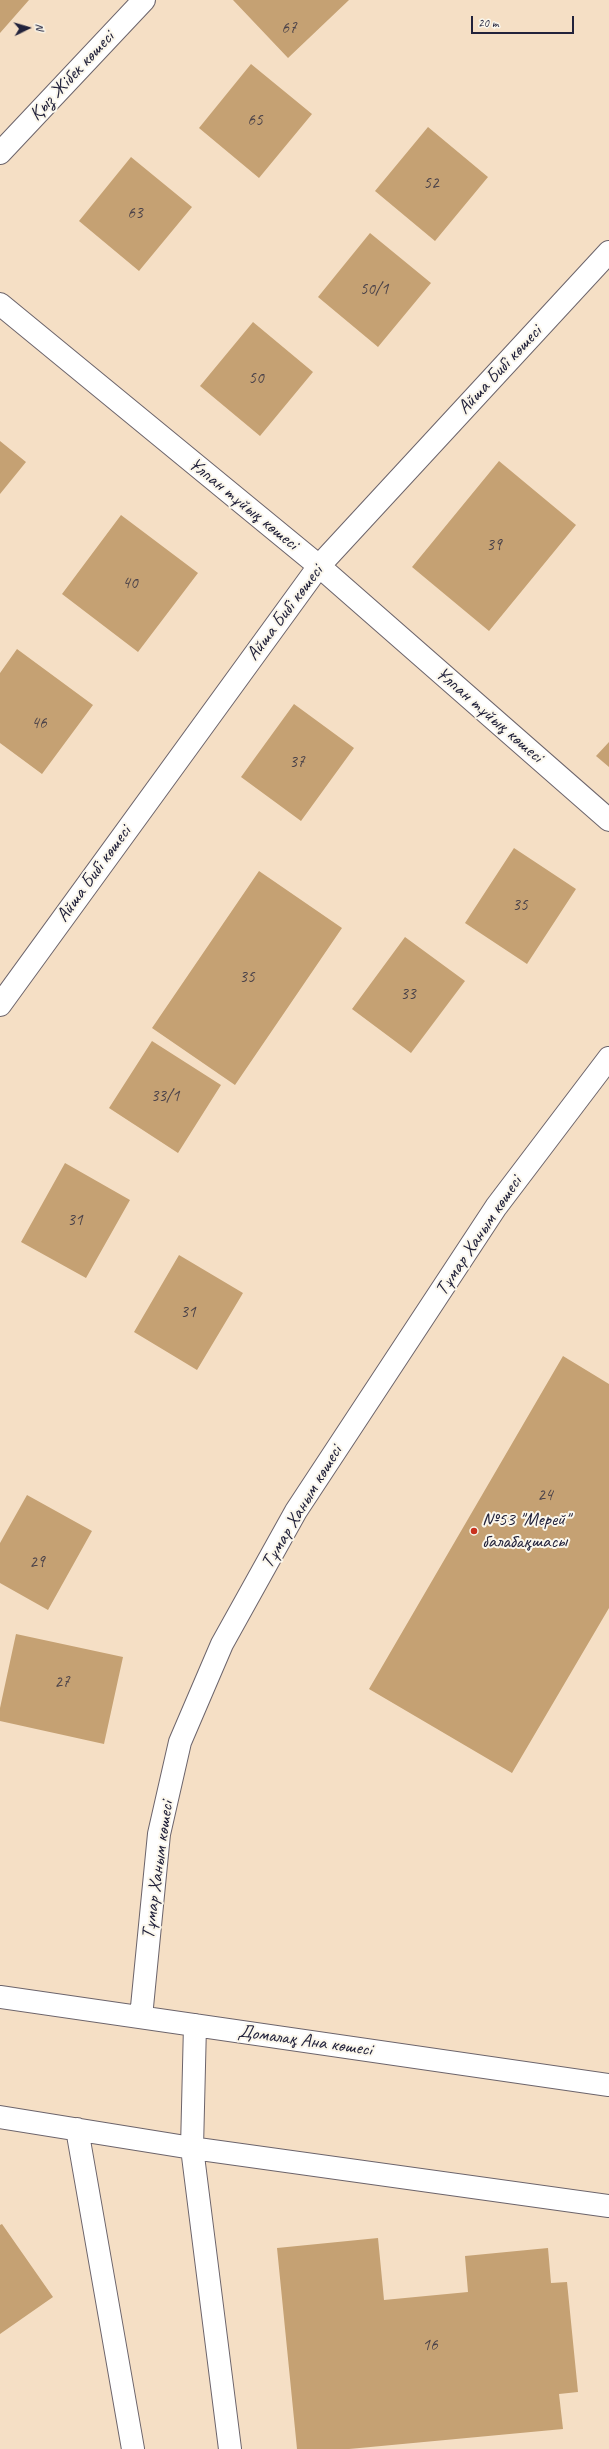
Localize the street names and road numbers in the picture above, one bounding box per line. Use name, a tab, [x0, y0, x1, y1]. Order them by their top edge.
street label: Қыз Жібек көшесі	[25, 26, 119, 126]
street label: Айша Бибі көшесі	[453, 321, 547, 419]
street label: Ұлпан тұйық көшесі	[183, 453, 303, 555]
street label: Айша Бибі көшесі	[242, 561, 328, 665]
street label: Ұлпан тұйық көшесі	[430, 662, 548, 768]
street label: Айша Бибі көшесі	[51, 821, 137, 927]
street label: Тұмар Ханым көшесі	[431, 1172, 527, 1300]
street label: Тұмар Ханым көшесі	[256, 1441, 348, 1573]
street label: Тұмар Ханым көшесі	[137, 1800, 179, 1940]
street label: Домалақ Ана көшесі	[236, 2020, 374, 2062]

